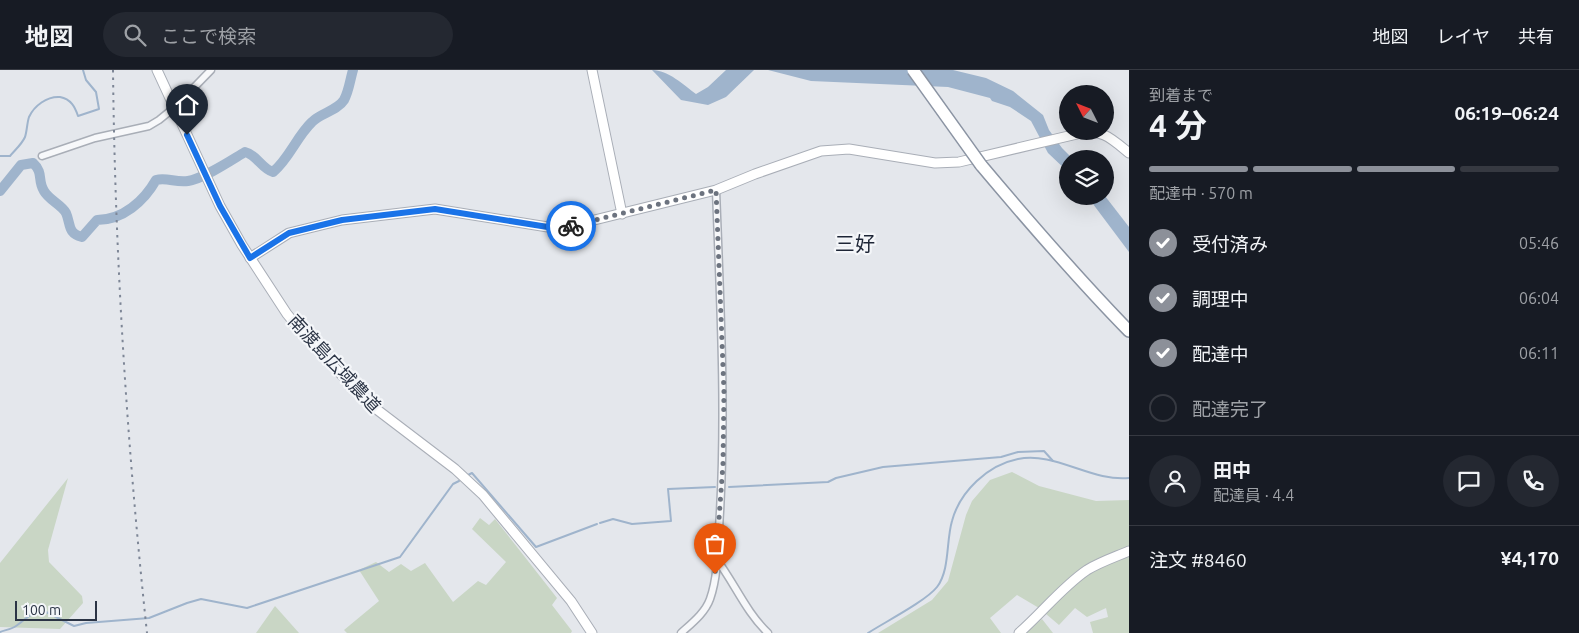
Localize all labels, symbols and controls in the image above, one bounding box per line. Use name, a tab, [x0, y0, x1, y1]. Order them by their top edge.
search box	[103, 12, 453, 57]
icon: search	[121, 21, 149, 49]
text: 地図	[25, 23, 73, 50]
text: ここで検索	[161, 25, 256, 47]
text: 地図	[1373, 26, 1409, 46]
text: レイヤ	[1437, 26, 1490, 46]
text: 共有	[1518, 26, 1554, 46]
pin	[166, 84, 208, 135]
north arrow	[1059, 85, 1114, 140]
map controls	[1059, 85, 1114, 205]
text: 到着まで	[1149, 86, 1213, 104]
icon: home	[173, 91, 201, 119]
text: 06:19–06:24	[1454, 102, 1559, 124]
text: 4 分	[1149, 107, 1207, 143]
button: layers	[1059, 150, 1114, 205]
text: 配達中 · 570 m	[1149, 184, 1253, 202]
courier	[546, 201, 596, 251]
icon: bike	[557, 212, 585, 240]
icon: check	[1149, 229, 1177, 257]
district label: 三好	[835, 232, 875, 255]
text: 受付済み	[1192, 233, 1268, 255]
text: 05:46	[1519, 234, 1559, 252]
icon: check	[1149, 284, 1177, 312]
text: 調理中	[1192, 288, 1249, 310]
text: 06:04	[1519, 289, 1559, 307]
street label: 南渡島広域農道	[285, 310, 385, 416]
icon: check	[1149, 339, 1177, 367]
text: 配達中	[1192, 343, 1249, 365]
text: 06:11	[1519, 344, 1559, 362]
text: 配達完了	[1192, 398, 1268, 420]
button: person	[1149, 455, 1201, 507]
button: chat	[1443, 455, 1495, 507]
button: phone	[1507, 455, 1559, 507]
text: 田中	[1213, 459, 1251, 481]
text: 配達員 · 4.4	[1213, 486, 1294, 504]
pin	[694, 523, 736, 574]
icon: bag	[701, 530, 729, 558]
text: ¥4,170	[1501, 547, 1559, 569]
text: 注文 #8460	[1149, 549, 1247, 571]
scale bar	[15, 598, 98, 621]
text: 100 m	[22, 602, 61, 618]

